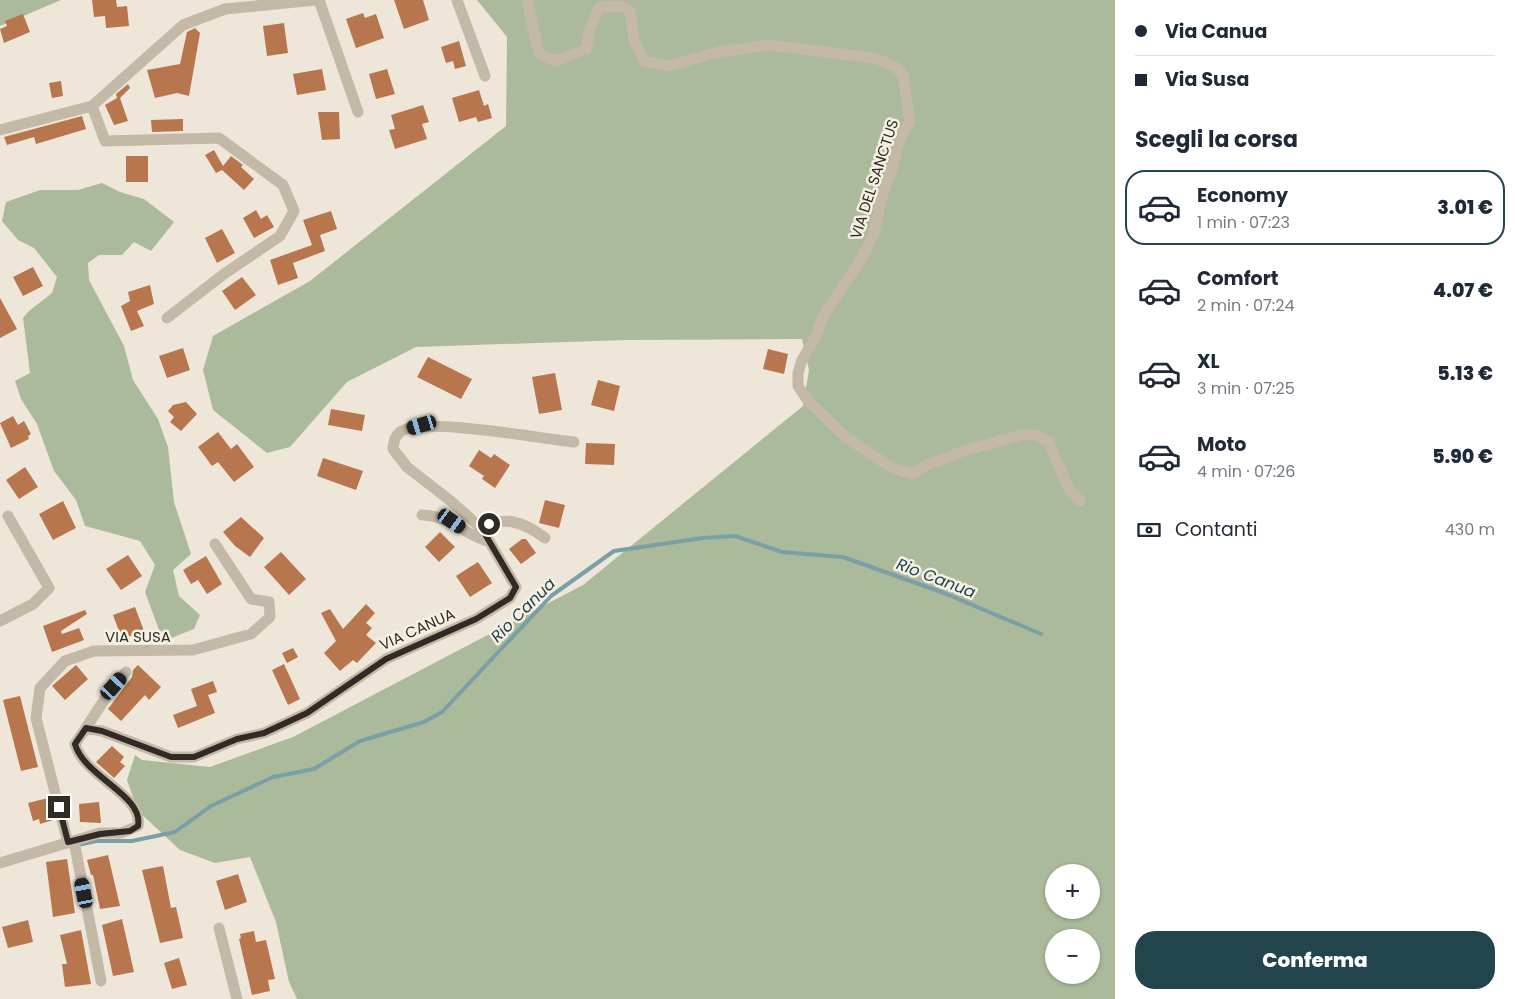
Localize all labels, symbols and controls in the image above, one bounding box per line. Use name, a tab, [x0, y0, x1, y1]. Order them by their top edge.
text: Via Canua	[1165, 18, 1267, 45]
text: Via Susa	[1165, 66, 1249, 93]
street label: VIA DEL SANCTUS	[845, 116, 903, 242]
text: Scegli la corsa	[1135, 124, 1298, 155]
text: Economy	[1197, 182, 1288, 209]
icon: car	[1137, 185, 1182, 230]
text: 3.01 €	[1437, 194, 1493, 221]
text: 1 min · 07:23	[1197, 211, 1290, 234]
text: Comfort	[1197, 265, 1279, 292]
icon: car	[1137, 268, 1182, 313]
text: 4.07 €	[1433, 277, 1493, 304]
text: 2 min · 07:24	[1197, 294, 1295, 317]
text: XL	[1197, 348, 1220, 375]
icon: car	[1137, 351, 1182, 396]
text: 5.13 €	[1437, 360, 1493, 387]
text: 3 min · 07:25	[1197, 377, 1295, 400]
car	[405, 413, 438, 437]
text: Moto	[1197, 431, 1246, 458]
icon: car	[1137, 434, 1182, 479]
text: 5.90 €	[1432, 443, 1493, 470]
text: 4 min · 07:26	[1197, 460, 1295, 483]
car	[435, 506, 468, 536]
route start	[478, 513, 500, 535]
icon: cash	[1135, 516, 1163, 544]
text: Contanti	[1175, 516, 1258, 543]
text: 430 m	[1445, 518, 1495, 541]
water label: Rio Canua	[893, 552, 979, 604]
water label: Rio Canua	[485, 572, 561, 648]
street label: VIA CANUA	[376, 603, 458, 655]
street label: VIA SUSA	[105, 626, 171, 647]
car	[98, 670, 129, 702]
route end	[48, 796, 70, 818]
map controls	[1045, 864, 1100, 984]
button: +	[1045, 864, 1100, 919]
car	[73, 877, 94, 909]
button: −	[1045, 929, 1100, 984]
button: Conferma	[1135, 931, 1495, 989]

